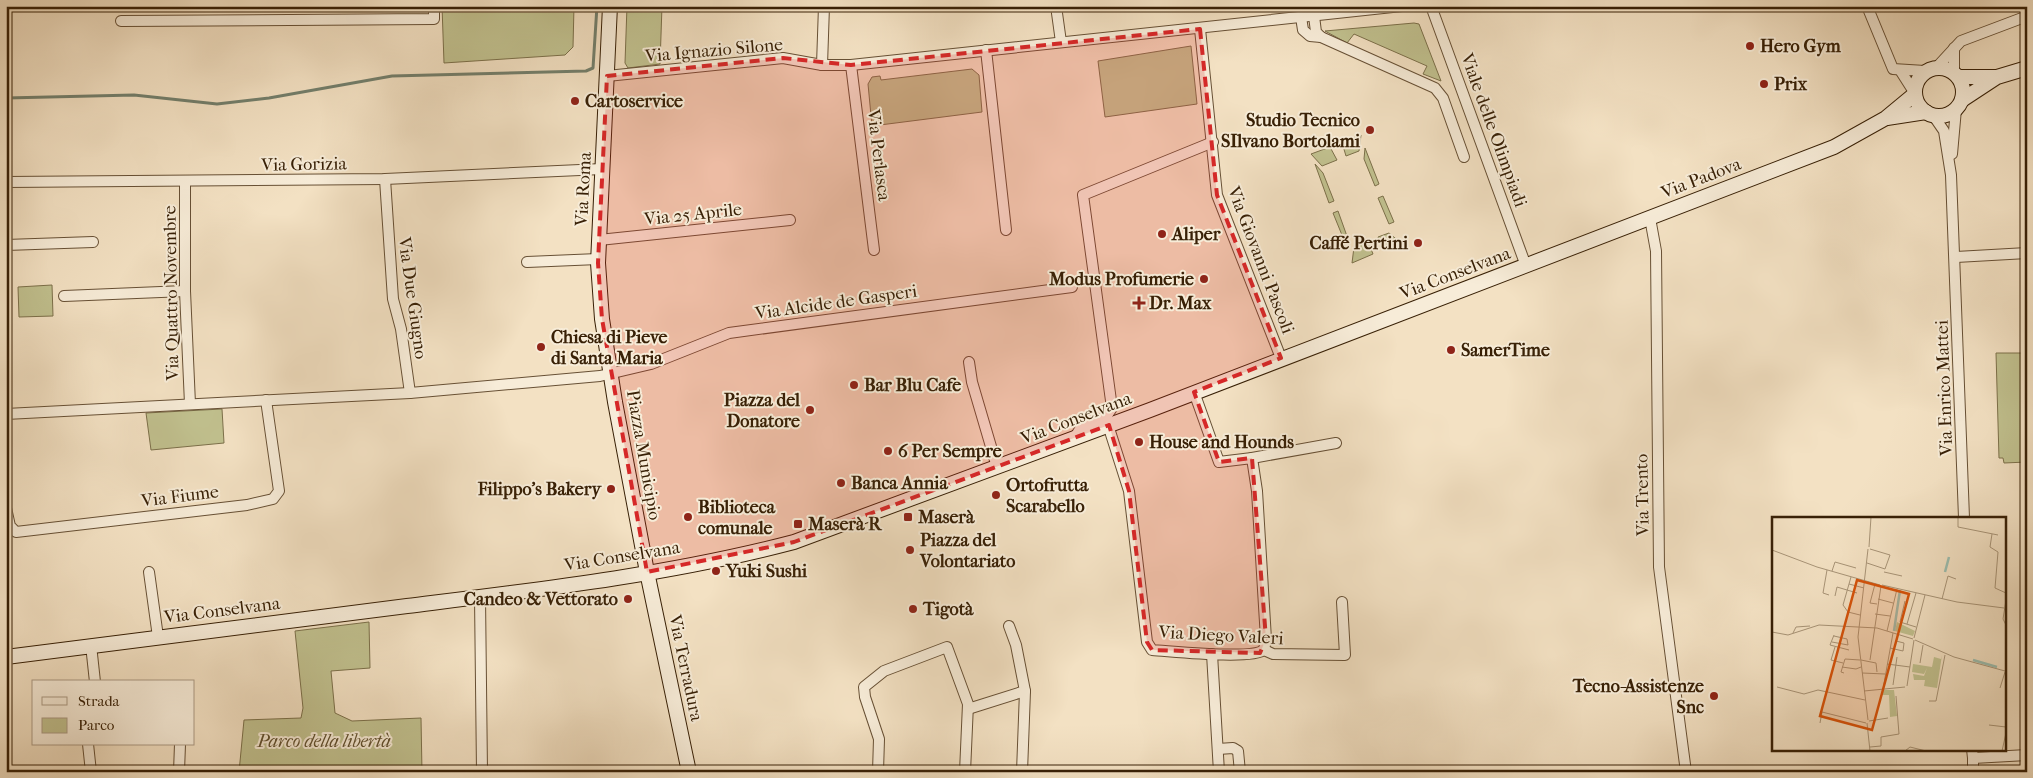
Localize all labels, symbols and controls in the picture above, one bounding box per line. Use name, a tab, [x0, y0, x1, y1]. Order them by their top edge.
street label: Via Ignazio Silone	[643, 34, 784, 67]
place label: Hero Gym	[1760, 36, 1842, 57]
marker: Hero Gym	[1744, 40, 1756, 52]
street label: Viale delle Olimpiadi	[1456, 49, 1531, 211]
place label: Prix	[1774, 74, 1808, 95]
marker: Prix	[1758, 78, 1770, 90]
place label: Cartoservice	[585, 91, 683, 112]
marker: Cartoservice	[569, 95, 581, 107]
street label: Via Perlasca	[862, 107, 895, 203]
place label: Studio Tecnico SIlvano Bortolami	[1221, 110, 1361, 152]
marker: Studio Tecnico SIlvano Bortolami	[1364, 124, 1376, 136]
street label: Via Roma	[571, 151, 596, 228]
street label: Via Gorizia	[260, 153, 348, 176]
street label: Via Padova	[1657, 153, 1745, 204]
street label: Via Giovanni Pascoli	[1222, 183, 1299, 337]
street label: Via 25 Aprile	[642, 199, 743, 230]
street label: Via Quattro Novembre	[159, 205, 184, 382]
place label: Aliper	[1171, 224, 1221, 245]
marker: Aliper	[1156, 228, 1168, 240]
place label: Caffé Pertini	[1310, 233, 1409, 254]
street label: Via Due Giugno	[393, 235, 431, 360]
marker: Caffé Pertini	[1412, 237, 1424, 249]
street label: Via Conselvana	[1396, 242, 1514, 305]
place label: Modus Profumerie	[1048, 269, 1194, 290]
marker: Modus Profumerie	[1198, 273, 1210, 285]
street label: Via Alcide de Gasperi	[753, 281, 919, 324]
place label: Dr. Max	[1149, 293, 1212, 314]
marker: Dr. Max	[1133, 297, 1145, 309]
street label: Via Enrico Mattei	[1932, 319, 1957, 457]
place label: Chiesa di Pieve di Santa Maria	[551, 327, 668, 369]
place label: SamerTime	[1461, 340, 1550, 361]
marker: Chiesa di Pieve di Santa Maria	[535, 341, 547, 353]
marker: SamerTime	[1445, 344, 1457, 356]
place label: Bar Blu Cafe	[864, 375, 961, 396]
marker: Bar Blu Cafe	[848, 379, 860, 391]
street label: Via Conselvana	[1017, 387, 1135, 450]
street label: Piazza Municipio	[622, 388, 665, 522]
place label: Piazza del Donatore	[724, 390, 801, 432]
marker: Piazza del Donatore	[804, 404, 816, 416]
place label: House and Hounds	[1149, 432, 1294, 453]
marker: House and Hounds	[1133, 436, 1145, 448]
place label: 6 Per Sempre	[898, 441, 1002, 462]
marker: 6 Per Sempre	[882, 445, 894, 457]
street label: Via Trento	[1631, 454, 1654, 537]
place label: Banca Annia	[851, 473, 948, 494]
place label: Ortofrutta Scarabello	[1006, 475, 1089, 517]
marker: Banca Annia	[835, 477, 847, 489]
place label: Filippo's Bakery	[477, 479, 602, 500]
street label: Via Fiume	[139, 481, 220, 512]
marker: Filippo's Bakery	[605, 483, 617, 495]
marker: Ortofrutta Scarabello	[990, 489, 1002, 501]
place label: Biblioteca comunale	[698, 497, 776, 539]
place label: Maserà	[917, 507, 975, 528]
marker: Biblioteca comunale	[682, 511, 694, 523]
marker: Maserà	[902, 511, 914, 523]
place label: Maserà R	[807, 514, 882, 535]
inset map	[1772, 517, 2006, 750]
marker: Maserà R	[792, 518, 804, 530]
place label: Piazza del Volontariato	[919, 530, 1015, 572]
street label: Via Conselvana	[562, 537, 682, 576]
marker: Piazza del Volontariato	[904, 544, 916, 556]
place label: Yuki Sushi	[725, 561, 808, 582]
marker: Yuki Sushi	[710, 565, 722, 577]
place label: Candeo & Vettorato	[464, 589, 618, 610]
street label: Via Conselvana	[162, 593, 282, 628]
marker: Candeo & Vettorato	[622, 593, 634, 605]
place label: Tigotà	[922, 599, 974, 620]
marker: Tigotà	[907, 603, 919, 615]
street label: Via Terradura	[664, 612, 707, 724]
street label: Via Diego Valeri	[1157, 622, 1285, 649]
place label: Tecno-Assistenze Snc	[1572, 676, 1704, 718]
legend	[32, 680, 195, 746]
marker: Tecno-Assistenze Snc	[1708, 690, 1720, 702]
text: Strada	[78, 692, 121, 710]
text: Parco	[78, 716, 115, 734]
park label: Parco della libertà	[256, 731, 391, 752]

